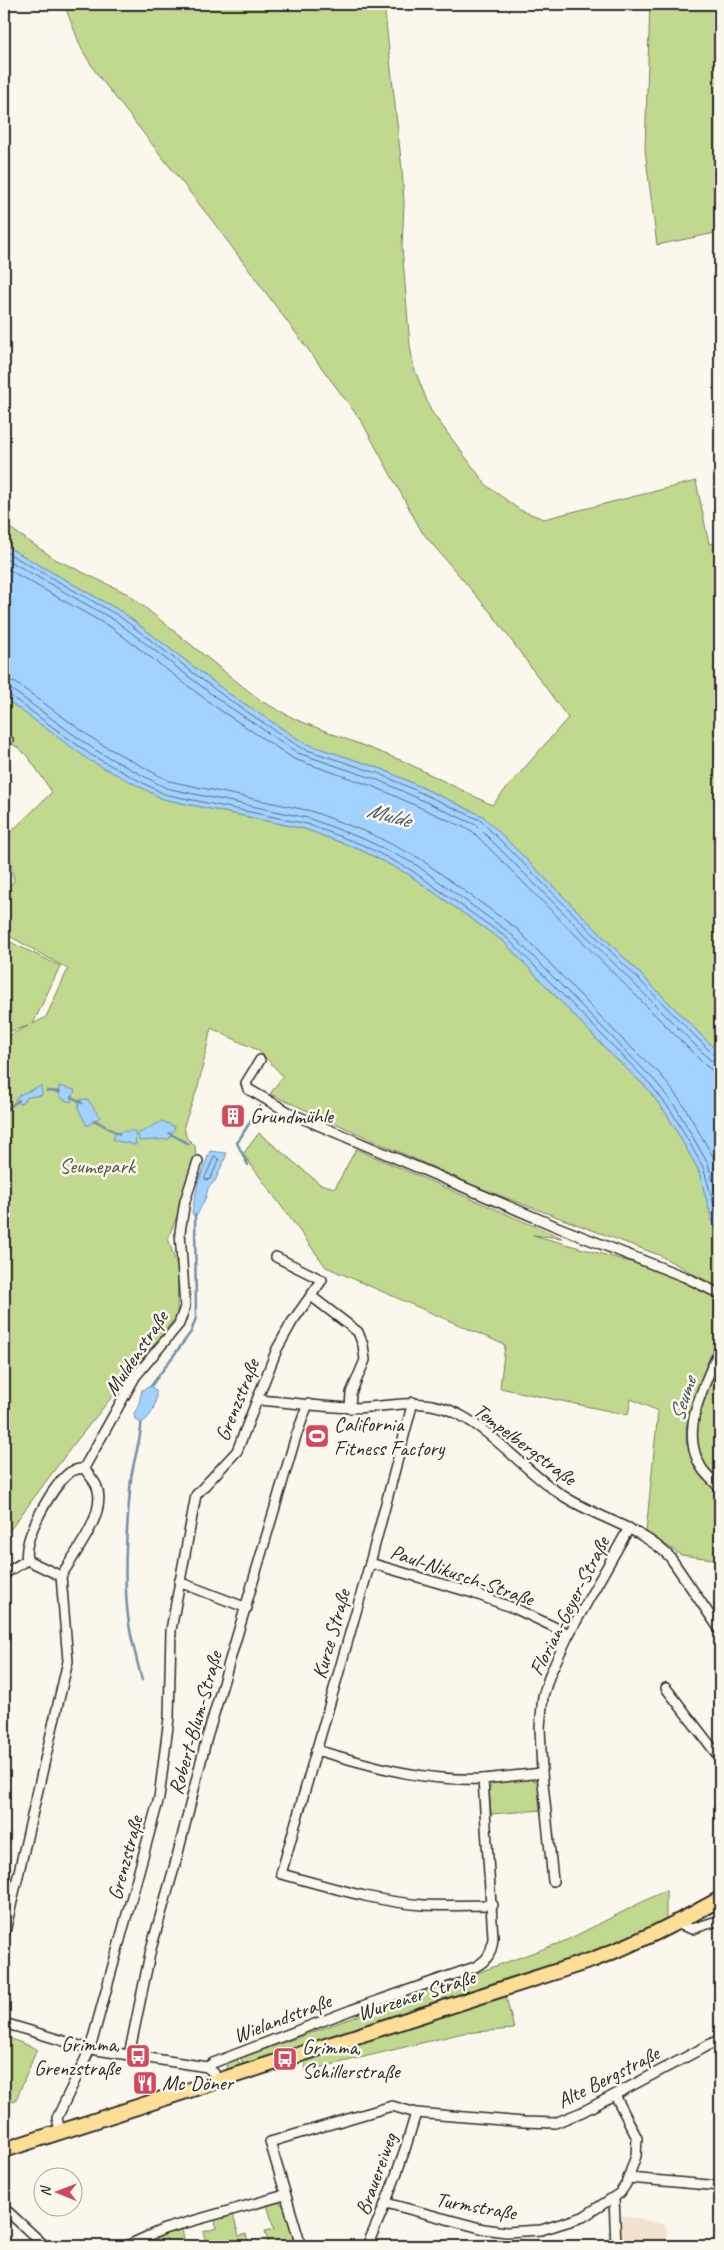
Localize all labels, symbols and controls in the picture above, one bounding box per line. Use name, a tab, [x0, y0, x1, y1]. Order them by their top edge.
water label: Mulde	[364, 796, 417, 835]
building icon: Grundmühle	[220, 1103, 246, 1129]
place label: Grundmühle	[250, 1103, 335, 1129]
park label: Seumepark	[59, 1153, 137, 1179]
street label: Muldenstraße	[98, 1304, 175, 1400]
street label: Grenzstraße	[209, 1353, 266, 1445]
water label: Seume	[663, 1371, 704, 1425]
street label: Tempelbergstraße	[469, 1397, 583, 1492]
place label: California Fitness Factory	[334, 1411, 446, 1461]
sports icon: California Fitness Factory	[304, 1423, 330, 1449]
street label: Florian-Geyer-Straße	[523, 1530, 616, 1680]
street label: Paul-Nikusch-Straße	[387, 1538, 539, 1612]
street label: Kurze Straße	[306, 1584, 357, 1682]
street label: Robert-Blum-Straße	[162, 1646, 228, 1797]
street label: Grenzstraße	[101, 1811, 149, 1903]
street label: Wurzener Straße	[354, 1963, 480, 2026]
street label: Wielandstraße	[230, 1987, 336, 2048]
place label: Grimma, Grenzstraße	[34, 2031, 122, 2081]
place label: Grimma, Schillerstraße	[302, 2034, 402, 2084]
street label: Alte Bergstraße	[553, 2039, 665, 2114]
bus stop icon: Grimma, Grenzstraße	[125, 2043, 151, 2069]
bus stop icon: Grimma, Schillerstraße	[272, 2046, 298, 2072]
restaurant icon: Mc Döner	[132, 2070, 158, 2096]
place label: Mc Döner	[162, 2070, 234, 2096]
street label: Brauereiweg	[349, 2128, 403, 2219]
north arrow	[32, 2168, 82, 2218]
text: N	[37, 2185, 54, 2196]
street label: Turmstraße	[434, 2186, 520, 2226]

